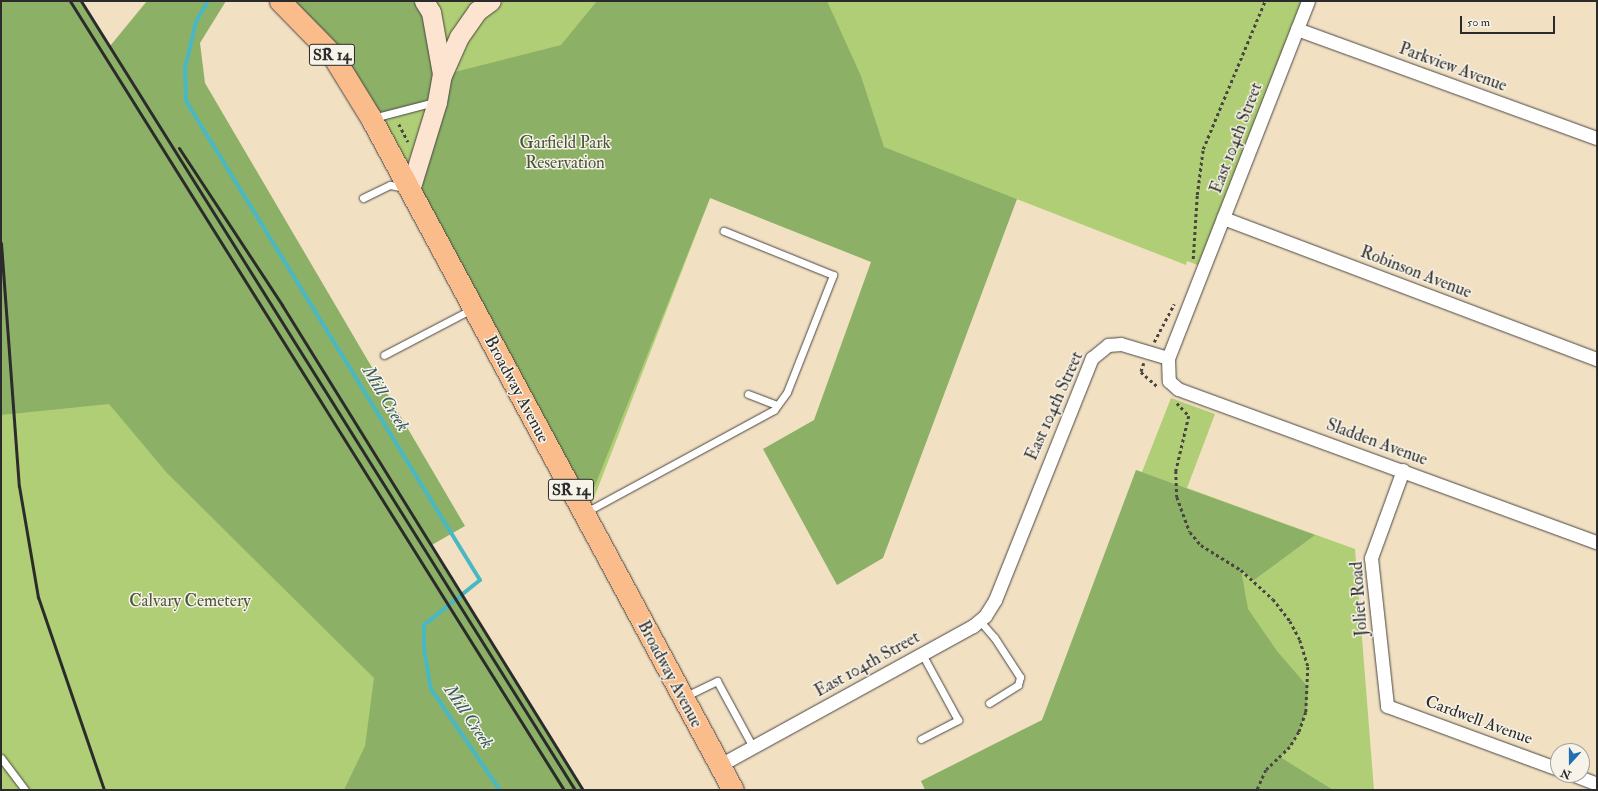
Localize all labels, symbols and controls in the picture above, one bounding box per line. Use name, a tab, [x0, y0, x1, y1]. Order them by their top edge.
scale bar	[1462, 8, 1557, 34]
text: 50 m	[1467, 15, 1490, 30]
street label: Parkview Avenue	[1396, 38, 1510, 96]
road number: SR 14	[308, 41, 356, 69]
street label: East 104th Street	[1206, 80, 1266, 196]
park label: Garfield Park Reservation	[519, 133, 611, 173]
street label: Robinson Avenue	[1358, 241, 1474, 303]
street label: Broadway Avenue	[480, 332, 554, 446]
street label: East 104th Street	[1021, 348, 1087, 464]
water label: Mill Creek	[357, 362, 413, 436]
street label: Sladden Avenue	[1324, 414, 1430, 470]
road number: SR 14	[547, 476, 595, 504]
street label: Joliet Road	[1346, 561, 1372, 637]
park label: Calvary Cemetery	[129, 591, 251, 611]
street label: Broadway Avenue	[633, 617, 707, 731]
street label: East 104th Street	[811, 627, 923, 701]
water label: Mill Creek	[439, 681, 497, 753]
street label: Cardwell Avenue	[1422, 691, 1536, 749]
north arrow	[1550, 743, 1590, 783]
text: N	[1559, 766, 1573, 782]

